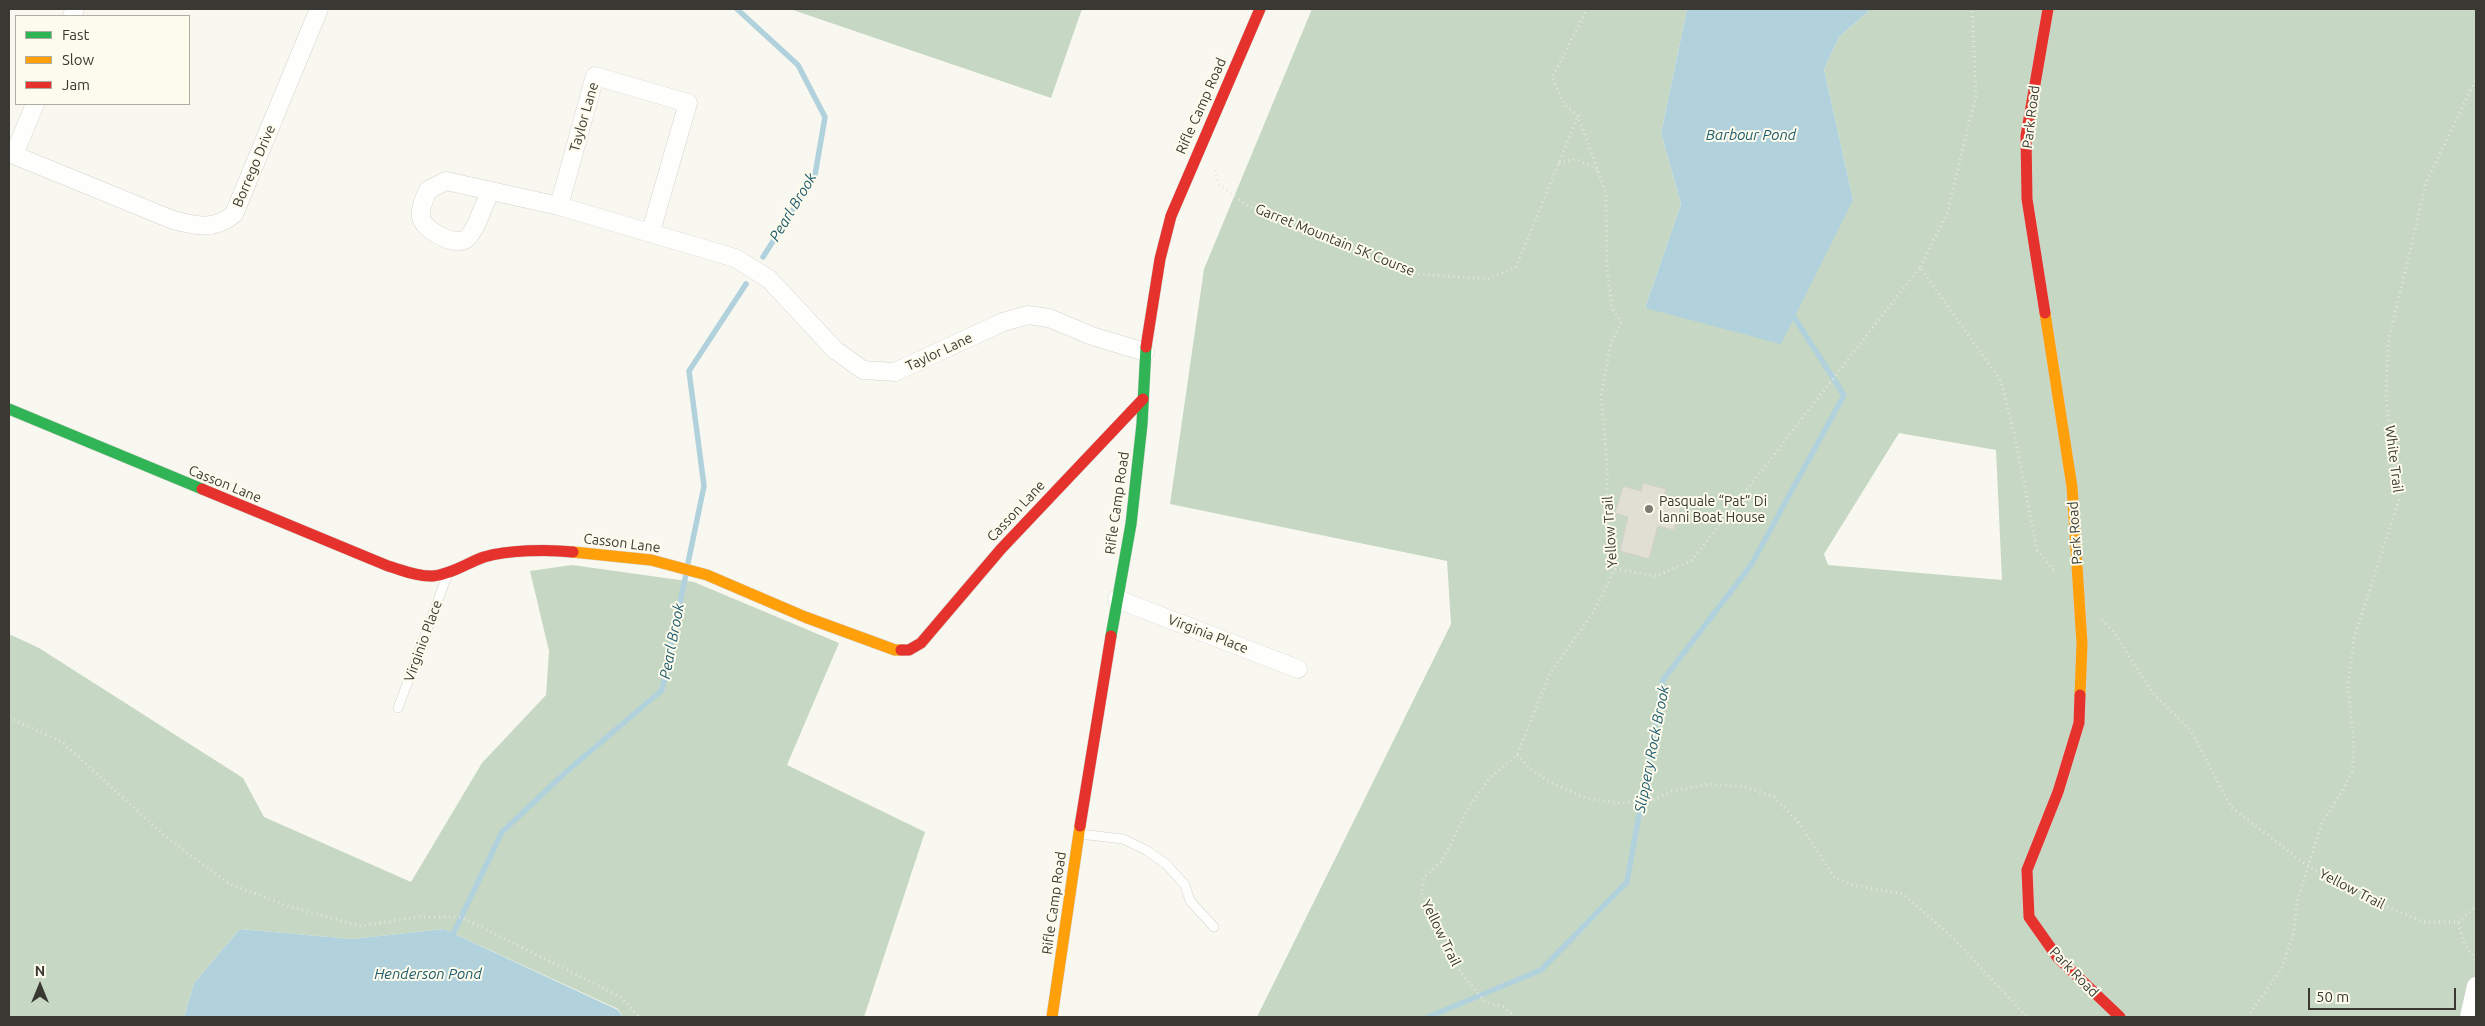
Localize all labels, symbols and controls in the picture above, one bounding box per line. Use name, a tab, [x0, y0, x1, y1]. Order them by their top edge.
legend	[15, 15, 190, 105]
text: Fast	[62, 26, 89, 43]
text: Slow	[62, 51, 94, 68]
street label: Rifle Camp Road	[1172, 55, 1230, 157]
text: Jam	[62, 76, 90, 93]
street label: Taylor Lane	[566, 80, 602, 154]
street label: Park Road	[2019, 85, 2043, 149]
street label: Borrego Drive	[229, 122, 279, 210]
water label: Barbour Pond	[1706, 126, 1796, 144]
water label: Pearl Brook	[766, 169, 820, 245]
street label: Garret Mountain 5K Course	[1253, 200, 1417, 280]
street label: Taylor Lane	[903, 329, 975, 375]
street label: White Trail	[2382, 424, 2406, 494]
street label: Rifle Camp Road	[1101, 451, 1133, 555]
street label: Casson Lane	[186, 462, 264, 506]
street label: Casson Lane	[983, 477, 1049, 545]
place label: Pasquale “Pat” Di lanni Boat House	[1659, 493, 1767, 526]
street label: Yellow Trail	[1599, 496, 1621, 568]
street label: Park Road	[2064, 501, 2086, 565]
marker: Pasquale “Pat” Di lanni Boat House	[1643, 503, 1655, 515]
street label: Casson Lane	[583, 530, 661, 556]
street label: Virginio Place	[400, 598, 446, 684]
water label: Pearl Brook	[656, 602, 688, 680]
street label: Virginia Place	[1165, 611, 1251, 657]
water label: Slippery Rock Brook	[1631, 684, 1673, 814]
street label: Rifle Camp Road	[1038, 851, 1070, 955]
street label: Yellow Trail	[2316, 865, 2388, 913]
street label: Yellow Trail	[1418, 897, 1464, 969]
street label: Park Road	[2046, 943, 2102, 1001]
north arrow	[15, 961, 65, 1011]
text: N	[35, 963, 45, 979]
water label: Henderson Pond	[374, 965, 482, 983]
scale bar	[2310, 978, 2458, 1010]
text: 50 m	[2316, 988, 2349, 1005]

